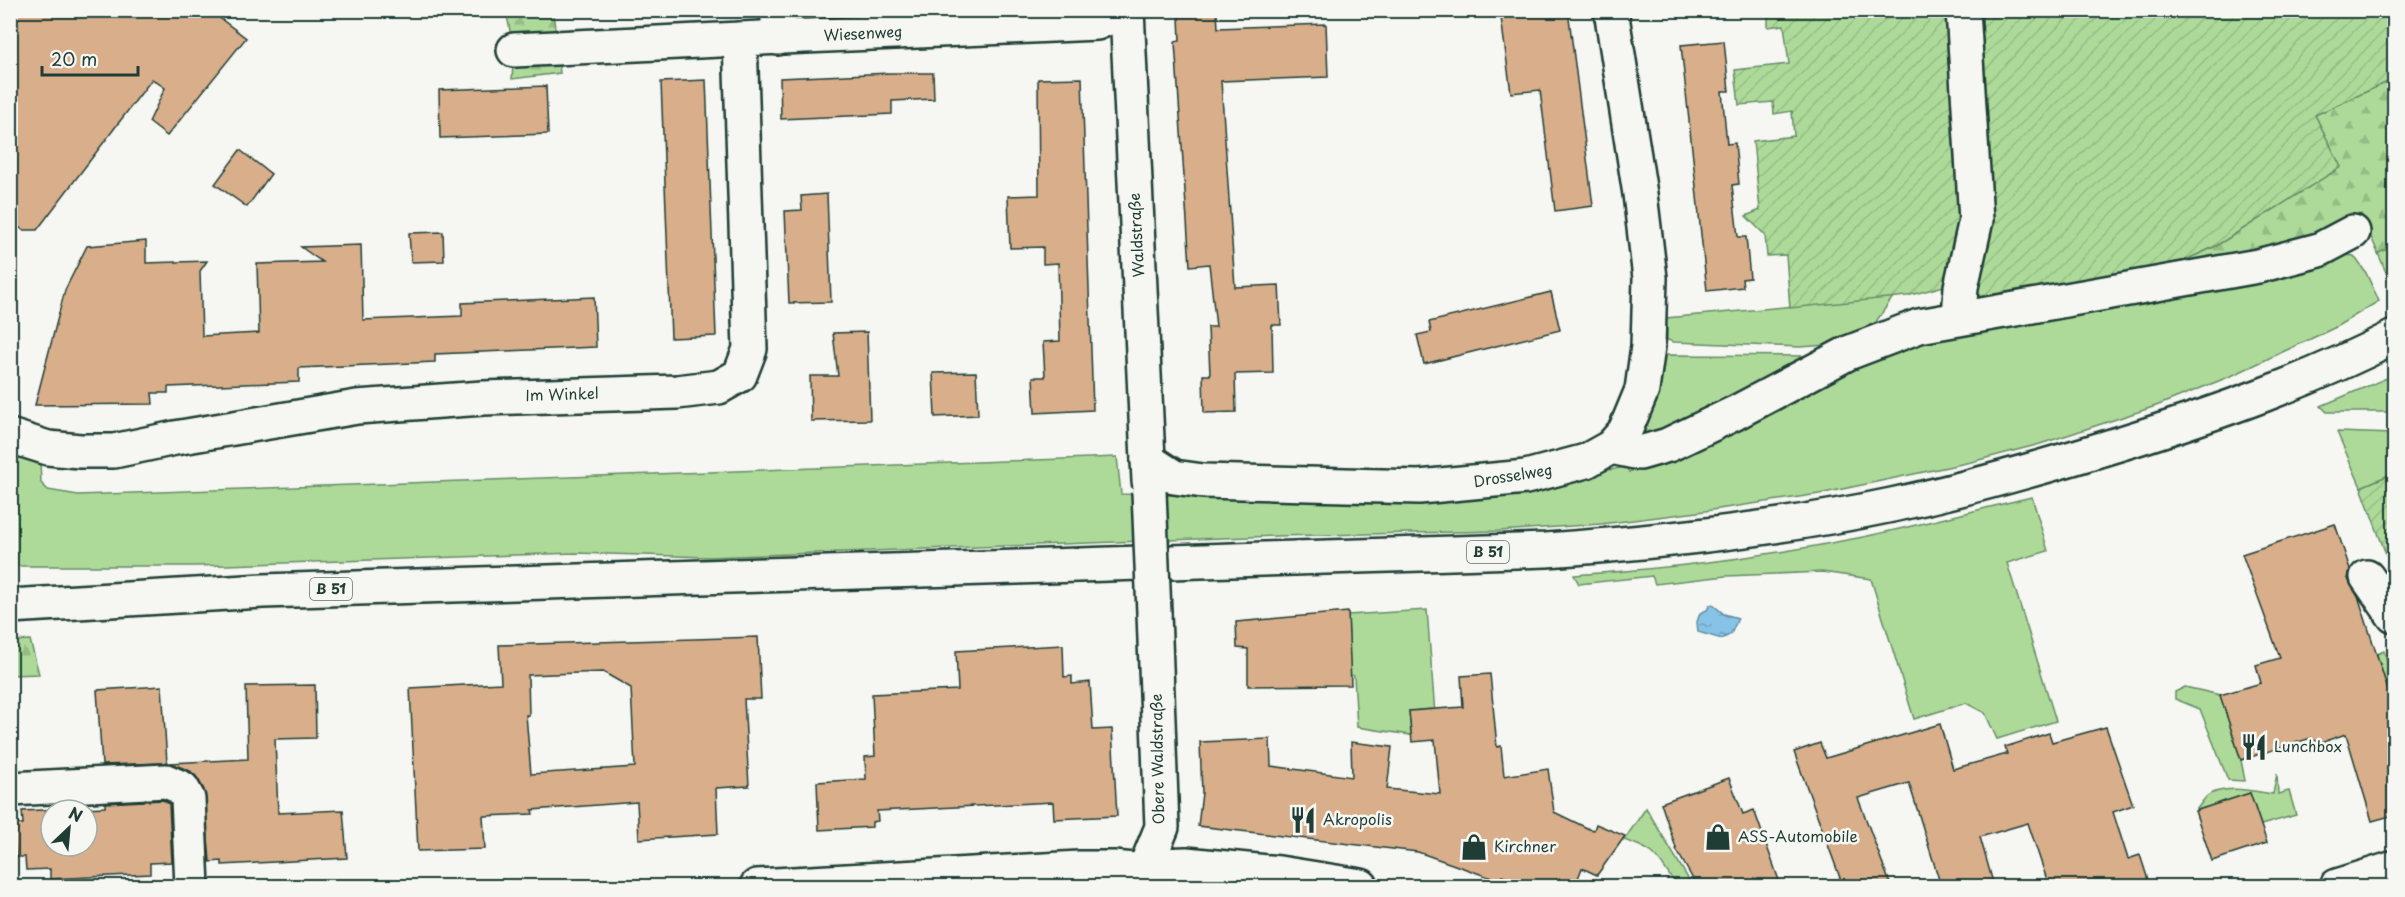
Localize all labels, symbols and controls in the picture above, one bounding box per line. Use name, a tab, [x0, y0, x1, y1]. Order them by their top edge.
street label: Wiesenweg	[823, 19, 903, 46]
scale bar	[42, 39, 138, 77]
text: 20 m	[51, 45, 97, 72]
street label: Waldstraße	[1122, 192, 1149, 278]
street label: Im Winkel	[525, 381, 599, 406]
street label: Drosselweg	[1472, 457, 1554, 492]
road number: B 51	[1467, 541, 1509, 563]
road number: B 51	[310, 578, 352, 600]
street label: Obere Waldstraße	[1144, 693, 1169, 825]
restaurant icon: Lunchbox	[2239, 732, 2269, 762]
place label: Lunchbox	[2274, 734, 2342, 757]
north arrow	[39, 798, 99, 858]
text: N	[65, 800, 87, 827]
restaurant icon: Akropolis	[1288, 805, 1318, 835]
place label: Akropolis	[1323, 807, 1392, 830]
shop icon: ASS-Automobile	[1703, 822, 1733, 852]
place label: ASS-Automobile	[1738, 824, 1858, 847]
shop icon: Kirchner	[1459, 832, 1489, 862]
place label: Kirchner	[1494, 834, 1556, 857]

